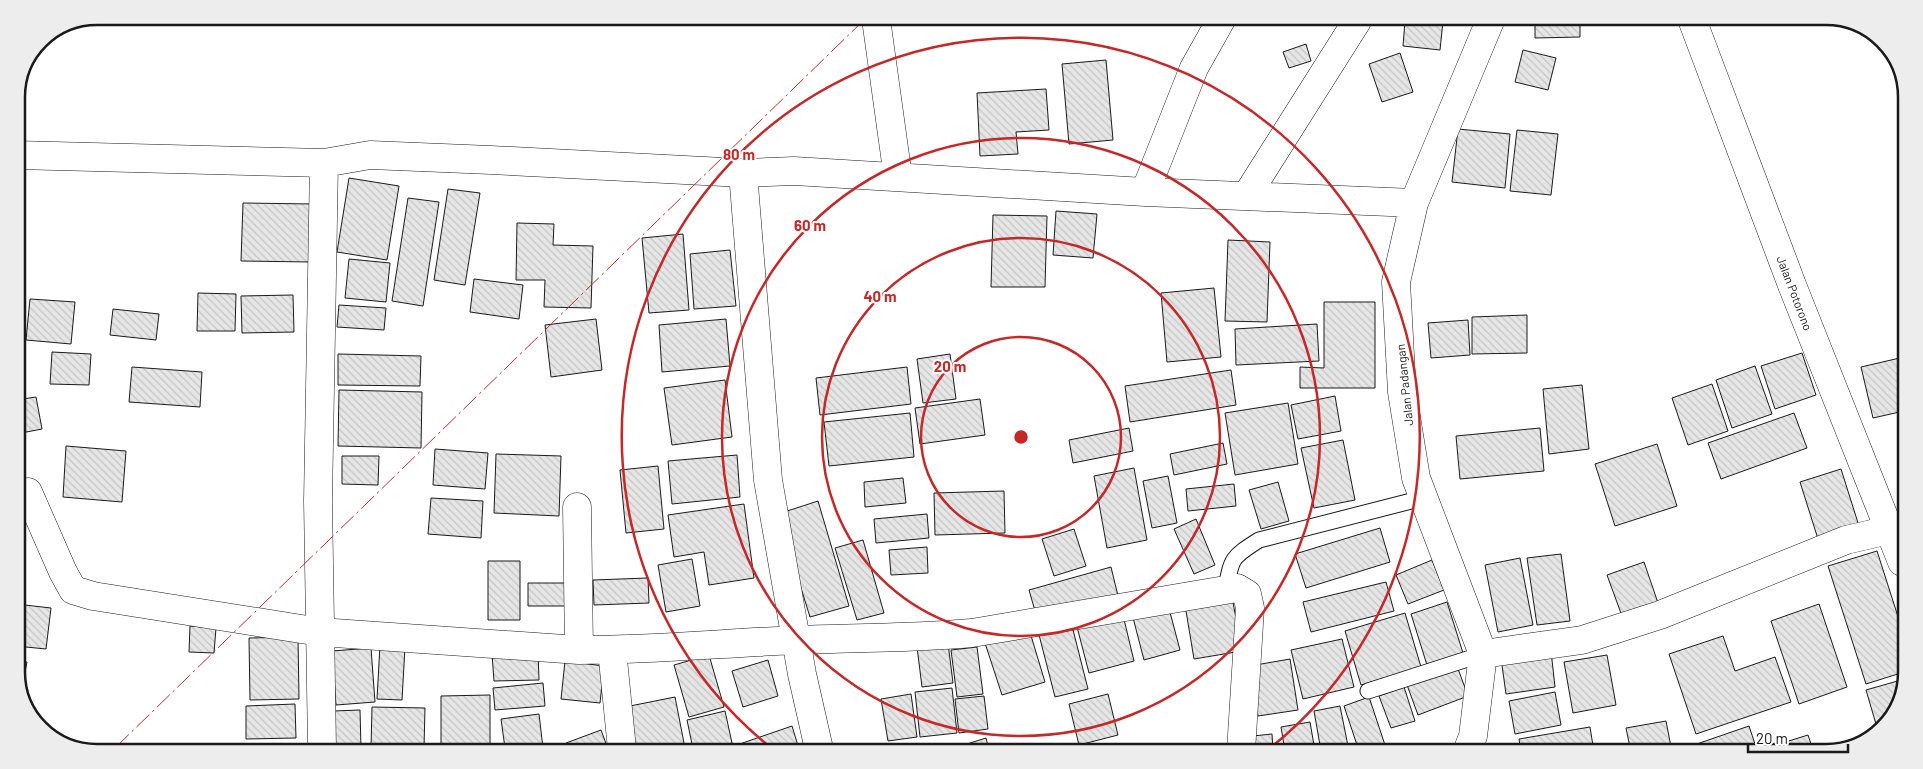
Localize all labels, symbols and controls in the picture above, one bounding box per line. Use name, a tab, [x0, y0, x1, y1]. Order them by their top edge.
text: 80 m	[723, 145, 755, 163]
text: 60 m	[794, 216, 826, 234]
street label: Jalan Potorono	[1774, 254, 1816, 332]
text: 40 m	[863, 287, 897, 305]
street label: Jalan Padangan	[1393, 343, 1415, 427]
text: 20 m	[934, 357, 966, 375]
centre of rings	[1012, 428, 1030, 446]
scale bar	[1748, 722, 1848, 754]
text: 20 m	[1756, 729, 1788, 747]

